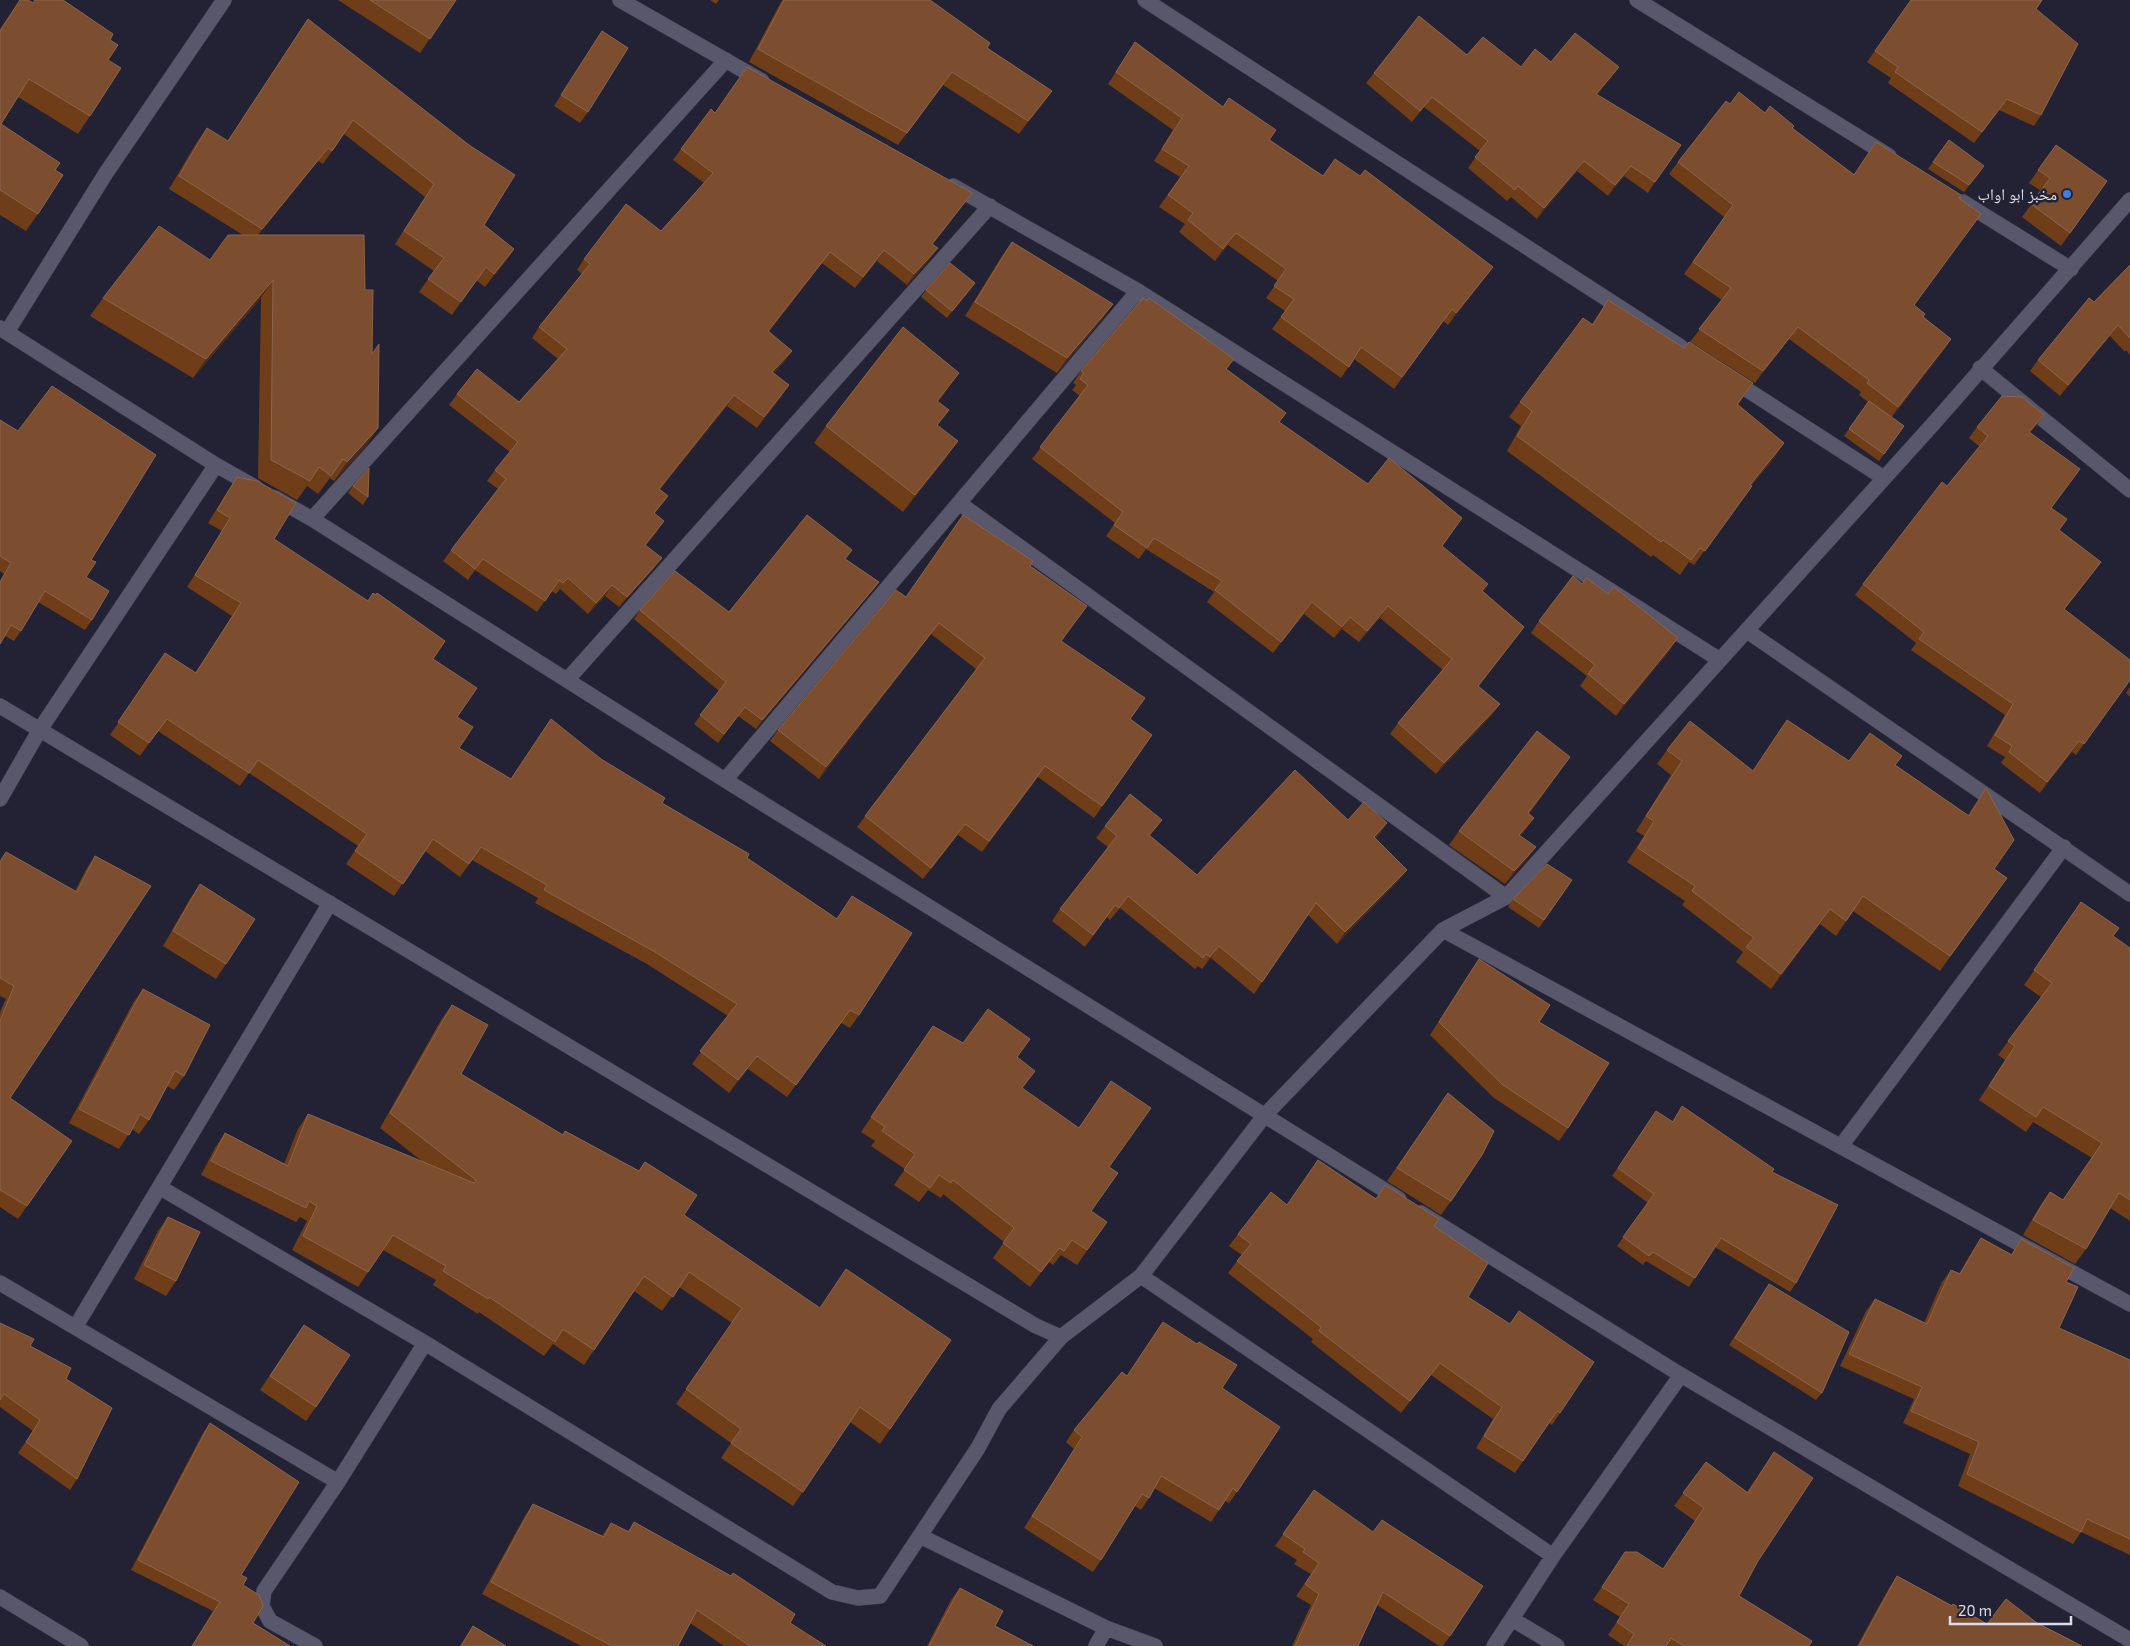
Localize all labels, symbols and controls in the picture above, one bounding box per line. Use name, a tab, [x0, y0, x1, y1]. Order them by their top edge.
place label: مخبز ابو اواب	[1978, 184, 2057, 204]
marker: مخبز ابو اواب	[2061, 188, 2073, 200]
scale bar	[1950, 1594, 2071, 1626]
text: 20 m	[1958, 1601, 1992, 1619]

